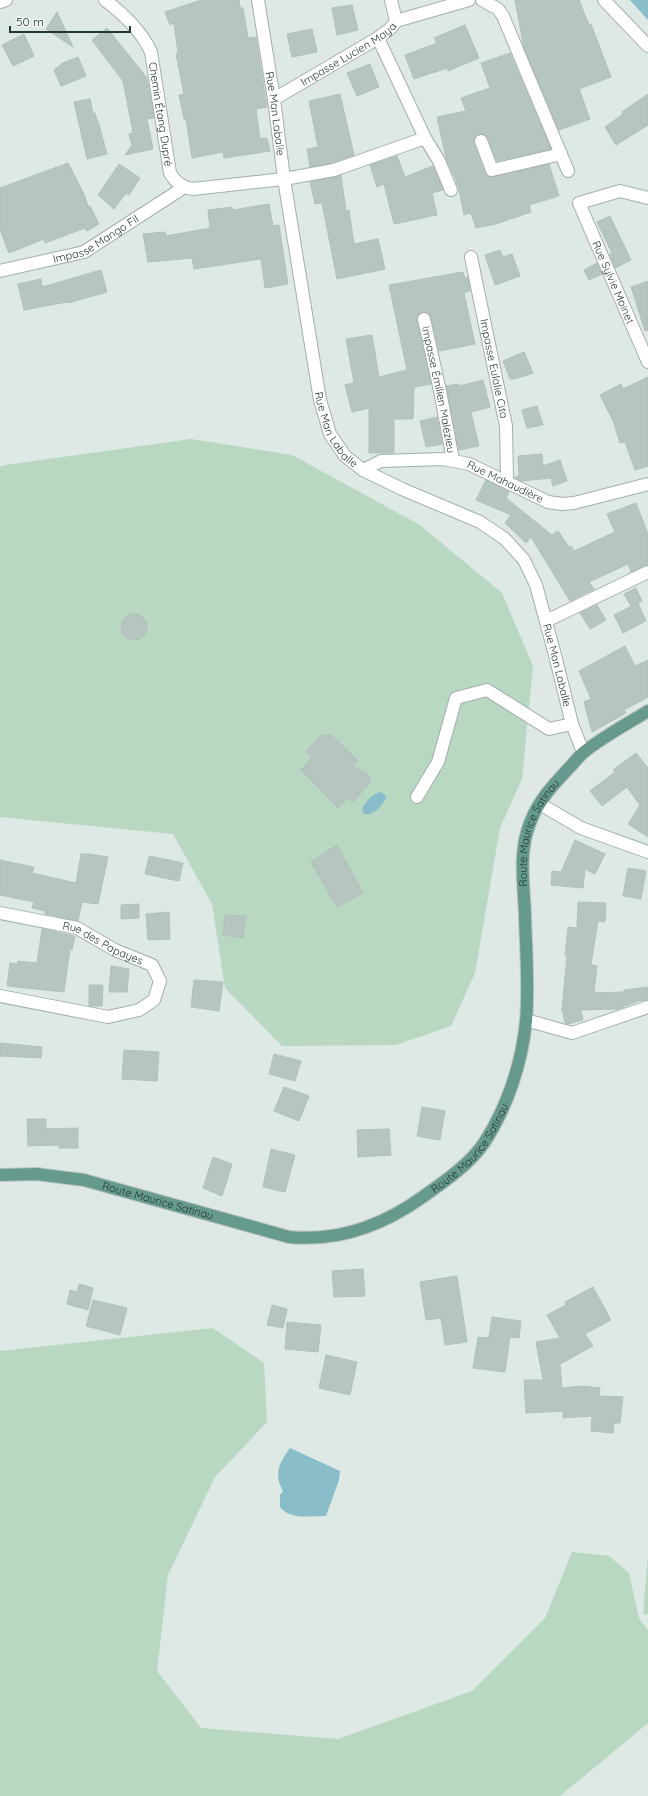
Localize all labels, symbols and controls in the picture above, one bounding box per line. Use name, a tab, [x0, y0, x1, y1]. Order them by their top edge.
scale bar	[10, 8, 130, 34]
text: 50 m	[16, 14, 44, 29]
street label: Impasse Lucien Maya	[298, 20, 400, 89]
street label: Chemin Étang Dupré	[146, 61, 176, 167]
street label: Rue Man Laballe	[263, 70, 288, 157]
street label: Impasse Mango Fil	[51, 212, 141, 266]
street label: Rue Sylvie Moinet	[589, 239, 638, 326]
street label: Impasse Eulalie Cita	[477, 318, 511, 420]
street label: Impasse Émilien Malézieu	[419, 325, 459, 454]
street label: Rue Man Laballe	[312, 391, 361, 470]
street label: Rue Mahaudière	[465, 457, 546, 506]
street label: Rue Man Laballe	[540, 622, 574, 708]
street label: Route Maurice Satinau	[516, 776, 562, 887]
street label: Rue des Papayes	[61, 918, 145, 968]
street label: Route Maurice Satinau	[428, 1101, 511, 1196]
street label: Route Maurice Satinau	[101, 1178, 215, 1223]

